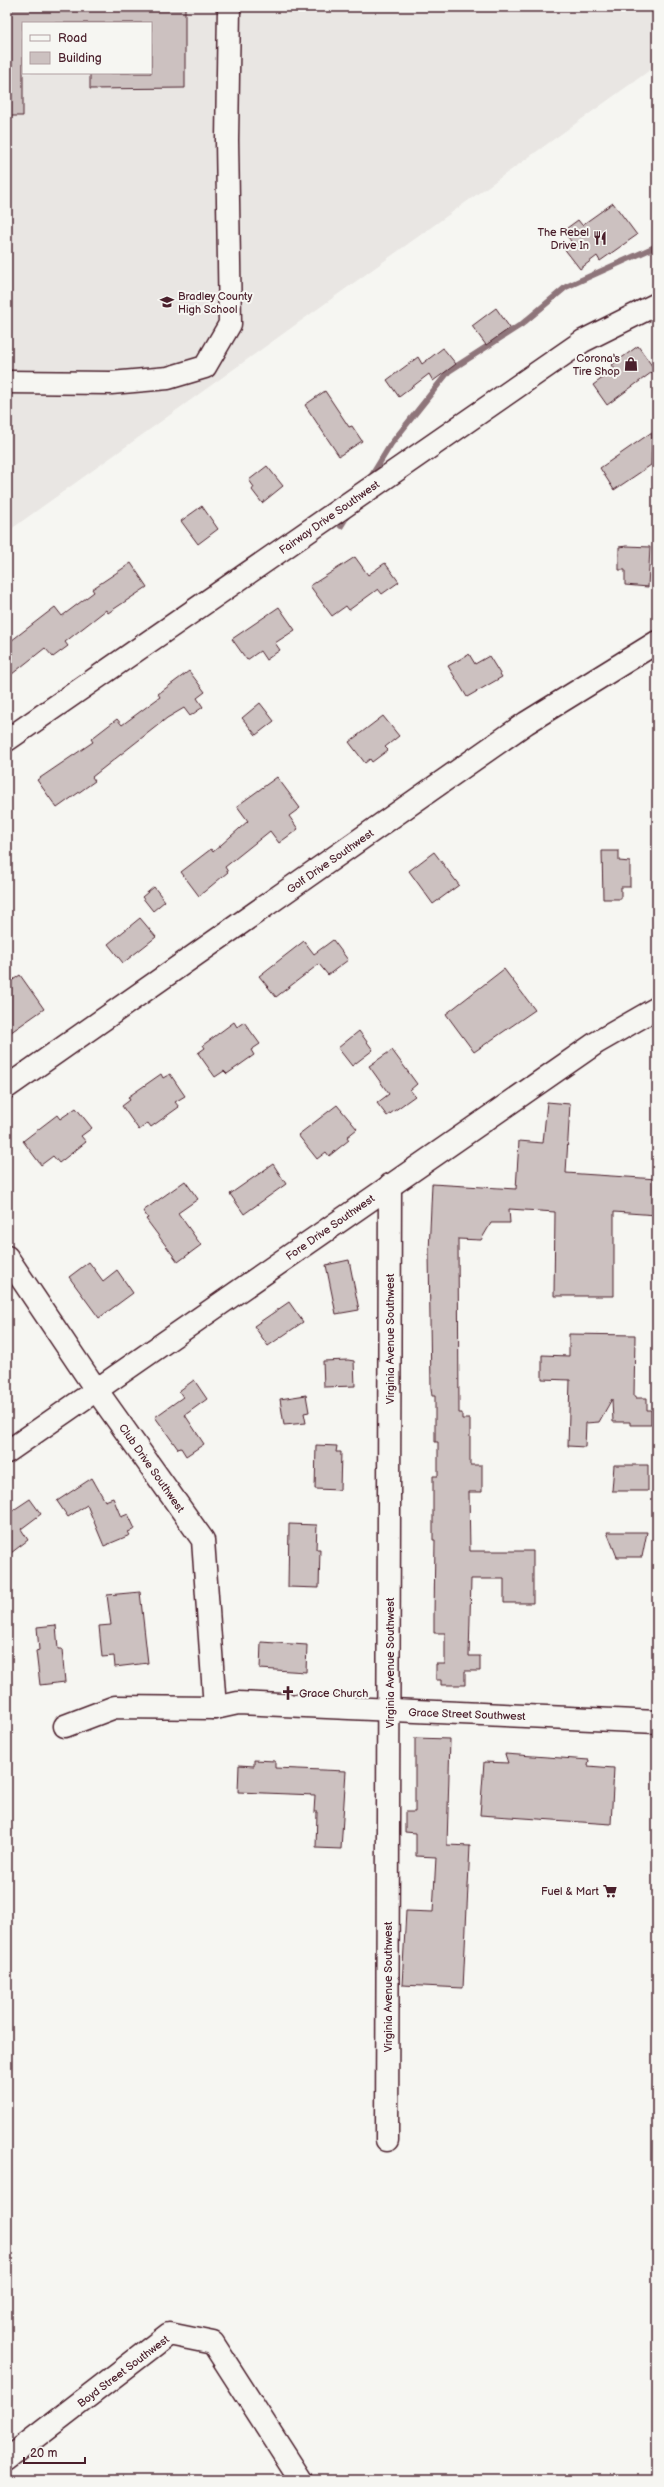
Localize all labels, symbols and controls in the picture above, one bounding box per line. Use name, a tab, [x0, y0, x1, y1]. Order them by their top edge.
legend	[22, 22, 152, 74]
text: Road	[58, 31, 87, 46]
text: Building	[58, 51, 102, 66]
place label: The Rebel Drive In	[538, 226, 589, 252]
restaurant icon: The Rebel Drive In	[592, 230, 608, 246]
place label: Bradley County High School	[178, 290, 252, 316]
school or university icon: Bradley County High School	[159, 294, 175, 310]
place label: Corona's Tire Shop	[573, 352, 621, 378]
shop icon: Corona's Tire Shop	[623, 356, 639, 372]
street label: Fairway Drive Southwest	[277, 478, 382, 557]
street label: Golf Drive Southwest	[284, 826, 377, 896]
street label: Fore Drive Southwest	[283, 1192, 378, 1263]
street label: Virginia Avenue Southwest	[384, 1273, 397, 1404]
street label: Club Drive Southwest	[116, 1422, 187, 1516]
street label: Virginia Avenue Southwest	[384, 1597, 397, 1728]
church icon: Grace Church	[280, 1685, 296, 1701]
place label: Grace Church	[299, 1687, 368, 1700]
street label: Grace Street Southwest	[408, 1706, 526, 1723]
supermarket icon: Fuel & Mart	[602, 1883, 618, 1899]
place label: Fuel & Mart	[541, 1885, 600, 1898]
street label: Virginia Avenue Southwest	[382, 1921, 395, 2052]
street label: Boyd Street Southwest	[75, 2332, 172, 2410]
scale bar	[24, 2439, 85, 2465]
text: 20 m	[30, 2446, 57, 2461]

